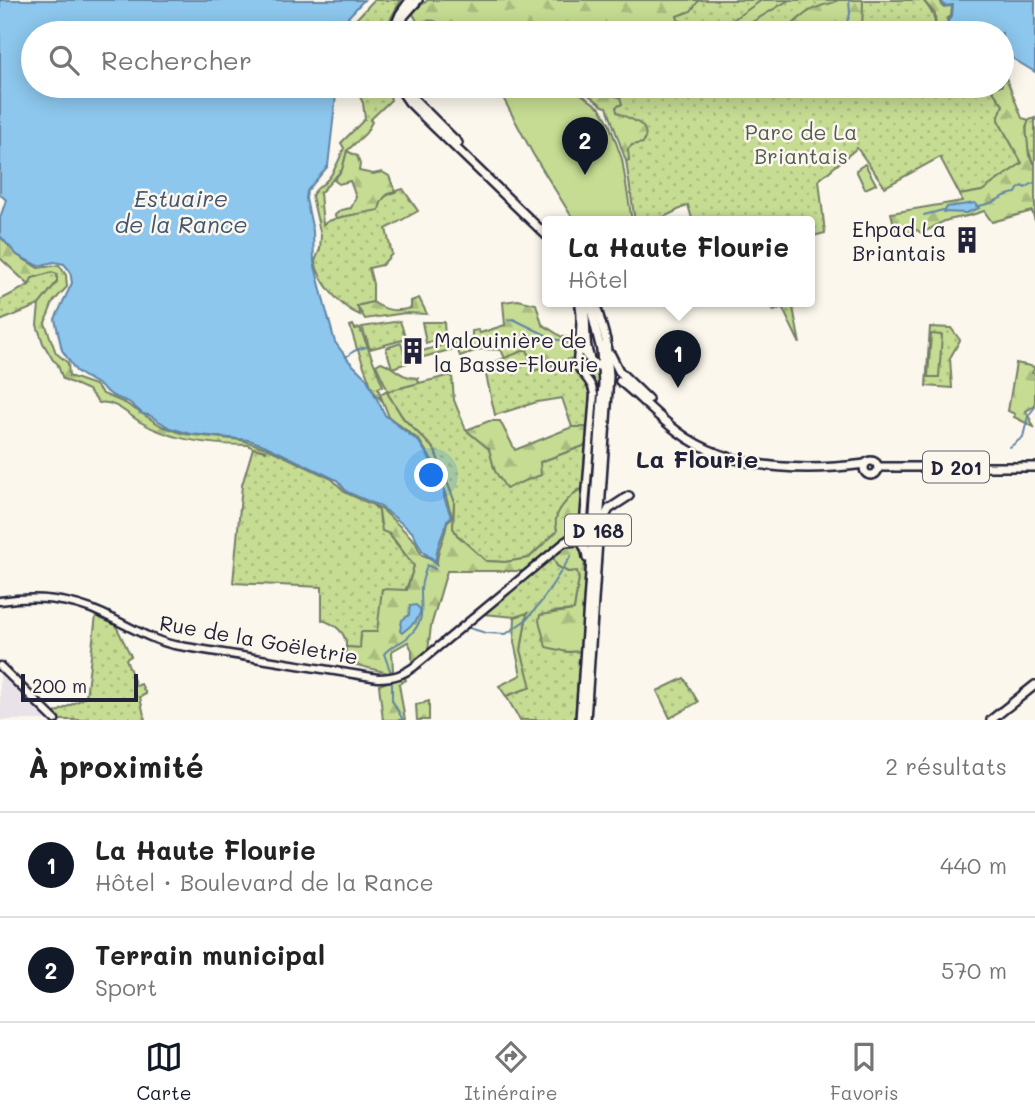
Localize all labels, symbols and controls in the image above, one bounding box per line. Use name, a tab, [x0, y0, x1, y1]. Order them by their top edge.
search box	[21, 21, 1014, 98]
icon: search	[45, 41, 83, 79]
text: Rechercher	[101, 43, 252, 77]
pin: 2	[562, 117, 608, 175]
park label: Parc de La Briantais	[745, 118, 857, 169]
water label: Estuaire de la Rance	[114, 183, 248, 239]
place label: Ehpad La Briantais	[852, 215, 946, 266]
popup	[542, 216, 815, 307]
building icon: Ehpad La Briantais	[952, 225, 982, 255]
text: La Haute Flourie	[568, 230, 789, 264]
text: Hôtel	[568, 264, 628, 294]
place label: Malouinière de la Basse-Flourie	[434, 326, 598, 377]
pin: 1	[655, 330, 701, 388]
building icon: Malouinière de la Basse-Flourie	[398, 336, 428, 366]
district label: La Flourie	[636, 443, 758, 474]
road number: D 201	[923, 452, 989, 482]
your location	[414, 458, 448, 492]
road number: D 168	[565, 514, 631, 545]
street label: Rue de la Goëletrie	[158, 608, 360, 670]
scale bar	[21, 671, 138, 703]
text: 200 m	[32, 673, 87, 698]
text: À proximité	[28, 746, 204, 786]
text: 2 résultats	[885, 751, 1007, 781]
text: La Haute Flourie	[95, 833, 316, 867]
text: 1	[46, 850, 56, 880]
text: 440 m	[940, 850, 1007, 880]
text: Hôtel · Boulevard de la Rance	[95, 867, 434, 897]
text: Terrain municipal	[95, 938, 325, 972]
text: 2	[45, 955, 57, 985]
text: 570 m	[941, 955, 1007, 985]
text: Sport	[95, 972, 157, 1002]
tab: Carte	[136, 1038, 191, 1105]
tab: Itinéraire	[464, 1038, 557, 1105]
tab: Favoris	[830, 1038, 899, 1105]

